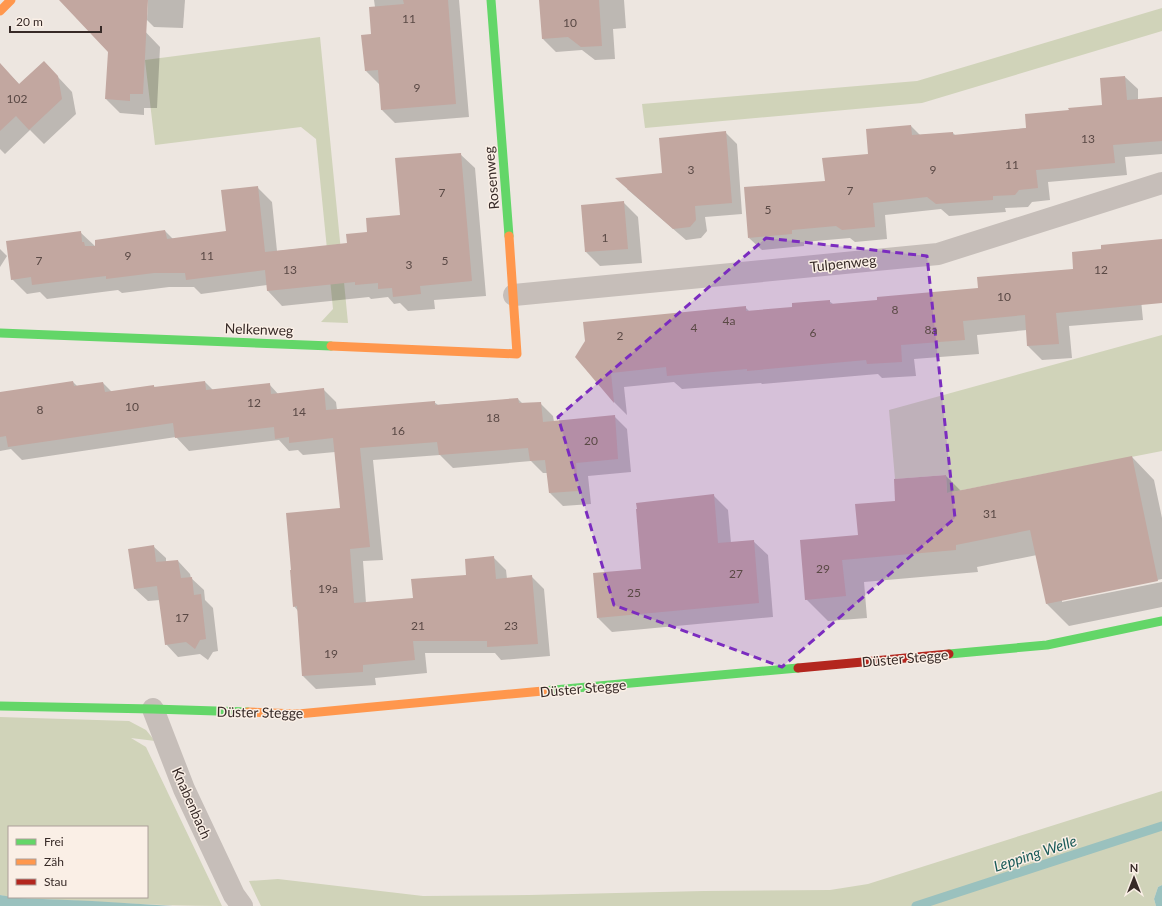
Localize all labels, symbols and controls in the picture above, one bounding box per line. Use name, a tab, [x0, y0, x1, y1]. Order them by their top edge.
scale bar	[10, 8, 101, 34]
house number: 11	[402, 11, 416, 26]
text: 20 m	[16, 14, 43, 29]
house number: 10	[563, 15, 577, 30]
house number: 9	[414, 80, 421, 95]
house number: 102	[7, 91, 27, 106]
house number: 13	[1081, 131, 1095, 146]
street label: Rosenweg	[480, 146, 502, 210]
house number: 11	[1005, 157, 1019, 172]
house number: 3	[688, 162, 695, 177]
house number: 9	[930, 162, 937, 177]
house number: 7	[847, 183, 854, 198]
house number: 7	[439, 185, 446, 200]
house number: 5	[765, 202, 772, 217]
house number: 1	[602, 230, 609, 245]
house number: 9	[125, 248, 132, 263]
house number: 11	[200, 248, 214, 263]
street label: Tulpenweg	[809, 251, 877, 275]
house number: 7	[36, 253, 43, 268]
house number: 5	[442, 253, 449, 268]
house number: 3	[406, 257, 413, 272]
house number: 13	[283, 262, 297, 277]
house number: 12	[1094, 262, 1108, 277]
house number: 10	[997, 289, 1011, 304]
house number: 8	[892, 302, 899, 317]
house number: 4a	[723, 313, 735, 328]
street label: Nelkenweg	[224, 319, 294, 339]
house number: 4	[691, 320, 698, 335]
house number: 8a	[925, 322, 937, 337]
house number: 6	[810, 325, 817, 340]
house number: 2	[617, 328, 624, 343]
house number: 12	[247, 395, 261, 410]
house number: 10	[125, 399, 139, 414]
house number: 8	[37, 402, 44, 417]
house number: 14	[292, 404, 306, 419]
house number: 18	[486, 410, 500, 425]
house number: 16	[391, 423, 405, 438]
house number: 20	[584, 433, 598, 448]
house number: 31	[983, 506, 997, 521]
house number: 29	[816, 561, 830, 576]
house number: 27	[729, 566, 743, 581]
house number: 19a	[318, 581, 338, 596]
house number: 25	[627, 585, 641, 600]
house number: 17	[175, 610, 189, 625]
house number: 21	[411, 618, 425, 633]
house number: 23	[504, 618, 518, 633]
house number: 19	[324, 646, 338, 661]
street label: Düster Stegge	[861, 646, 949, 670]
street label: Düster Stegge	[539, 676, 627, 700]
street label: Düster Stegge	[217, 703, 303, 721]
street label: Knabenbach	[169, 765, 215, 841]
legend	[8, 826, 148, 898]
water label: Lepping Welle	[991, 831, 1079, 875]
text: Frei	[44, 834, 64, 849]
text: Zäh	[44, 854, 64, 869]
north arrow	[1114, 858, 1154, 898]
text: N	[1130, 861, 1138, 874]
text: Stau	[44, 874, 67, 889]

